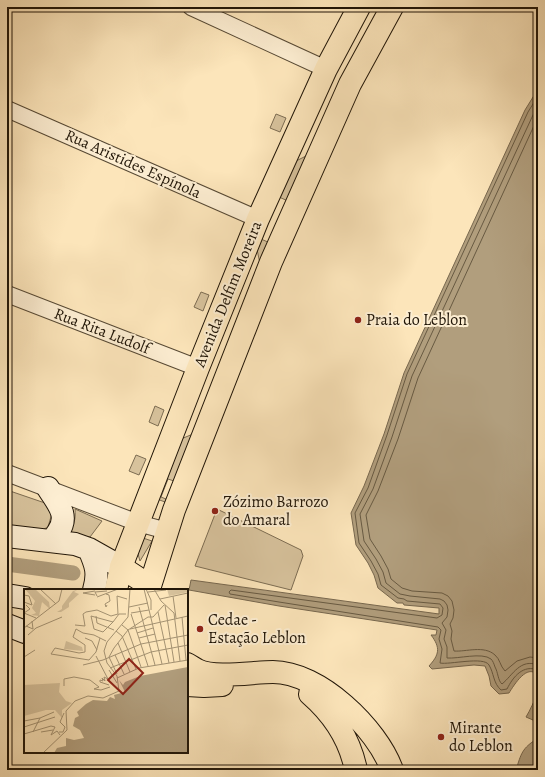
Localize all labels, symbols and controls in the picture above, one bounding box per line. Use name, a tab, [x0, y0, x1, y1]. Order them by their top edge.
street label: Rua Aristides Espínola	[61, 124, 205, 204]
street label: Avenida Delfim Moreira	[188, 217, 268, 371]
street label: Rua Rita Ludolf	[51, 303, 156, 360]
place label: Praia do Leblon	[366, 309, 467, 331]
marker: Praia do Leblon	[353, 315, 363, 325]
place label: Zózimo Barrozo do Amaral	[223, 491, 328, 531]
marker: Zózimo Barrozo do Amaral	[210, 506, 220, 516]
inset map	[24, 589, 188, 753]
place label: Cedae - Estação Leblon	[208, 609, 306, 649]
marker: Cedae - Estação Leblon	[195, 624, 205, 634]
place label: Mirante do Leblon	[449, 717, 513, 757]
marker: Mirante do Leblon	[436, 732, 446, 742]

